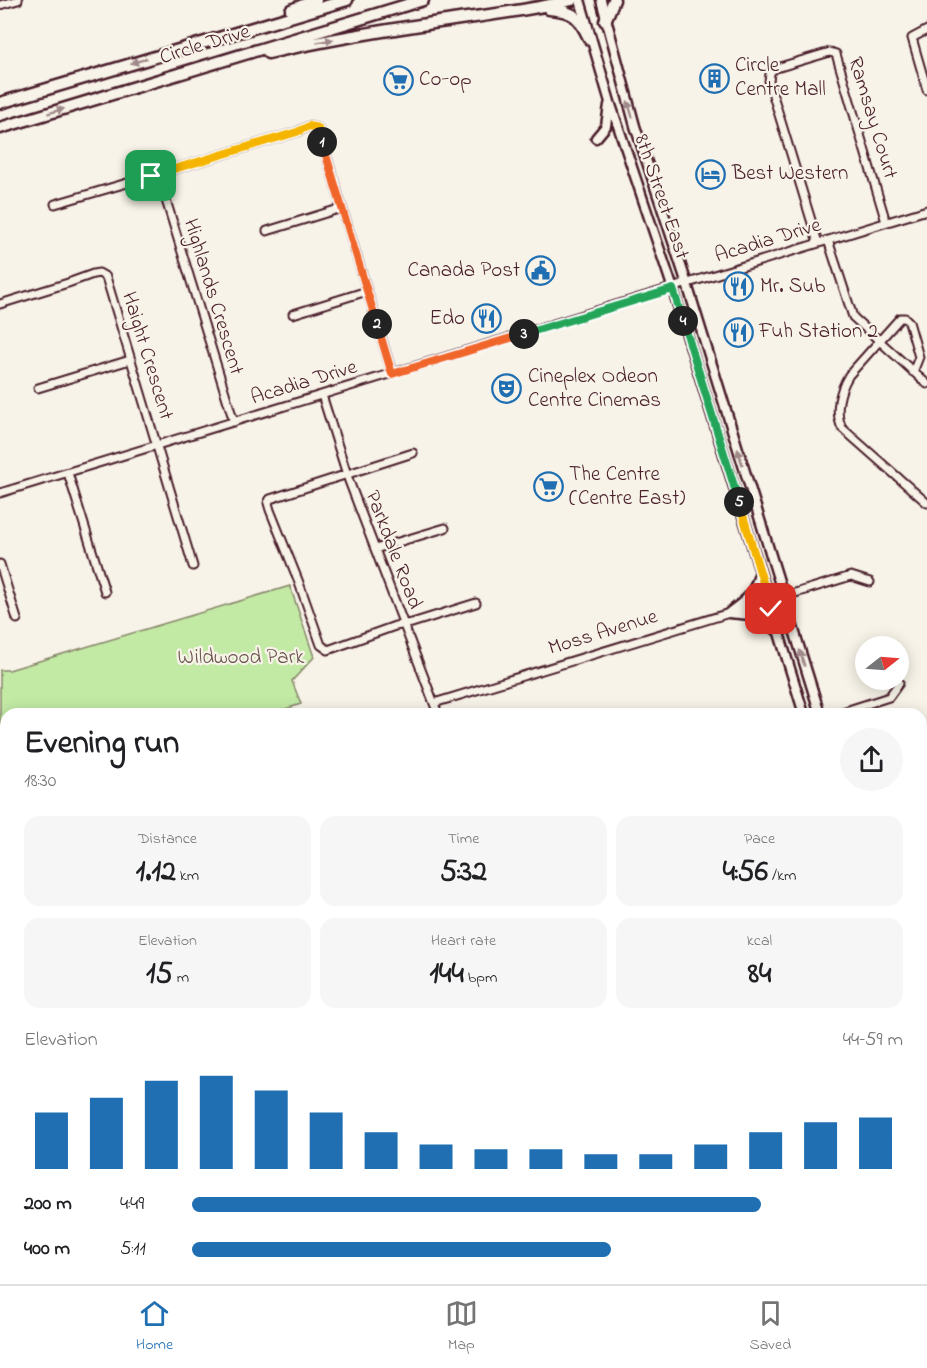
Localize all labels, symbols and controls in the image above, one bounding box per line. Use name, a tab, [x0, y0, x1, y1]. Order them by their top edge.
street label: Circle Drive	[156, 17, 254, 73]
one-way arrow	[316, 36, 335, 45]
place label: Circle Centre Mall	[735, 51, 826, 105]
street label: Ramsay Court	[837, 53, 905, 183]
one-way arrow	[130, 57, 148, 66]
building icon: Circle Centre Mall	[698, 62, 730, 94]
supermarket icon: Co-op	[382, 64, 414, 96]
place label: Co-op	[419, 65, 472, 95]
one-way arrow	[625, 100, 634, 118]
one-way arrow	[47, 106, 65, 115]
pin: 1	[307, 127, 337, 157]
text: 1	[319, 130, 325, 154]
street label: 8th Street East	[626, 131, 696, 263]
pin	[125, 150, 176, 201]
hotel icon: Best Western	[695, 158, 727, 190]
icon: arrive	[134, 159, 167, 192]
place label: Best Western	[731, 159, 848, 189]
street label: Acadia Drive	[711, 210, 825, 271]
street label: Highlands Crescent	[173, 215, 251, 379]
public building icon: Canada Post	[525, 255, 557, 287]
place label: Canada Post	[407, 256, 520, 286]
restaurant icon: Mr. Sub	[723, 271, 755, 303]
place label: Mr. Sub	[760, 272, 825, 302]
street label: Haight Crescent	[111, 288, 181, 424]
restaurant icon: Edo	[470, 303, 502, 335]
place label: Edo	[430, 304, 465, 334]
pin: 4	[668, 306, 698, 336]
pin: 2	[362, 309, 392, 339]
text: 4	[680, 309, 686, 333]
text: 2	[373, 312, 381, 336]
restaurant icon: Fuh Station 2	[722, 316, 754, 348]
place label: Fuh Station 2	[758, 317, 878, 347]
pin: 3	[509, 319, 539, 349]
text: 3	[521, 322, 527, 346]
street label: Acadia Drive	[247, 352, 361, 413]
place label: Cineplex Odeon Centre Cinemas	[528, 362, 661, 416]
theatre icon: Cineplex Odeon Centre Cinemas	[491, 373, 523, 405]
one-way arrow	[735, 448, 744, 466]
place label: The Centre (Centre East)	[569, 460, 685, 514]
supermarket icon: The Centre (Centre East)	[532, 471, 564, 503]
street label: Parkdale Road	[357, 486, 429, 614]
pin: 5	[724, 487, 754, 517]
text: 5	[734, 490, 744, 514]
pin	[745, 583, 796, 634]
icon: check	[754, 592, 787, 625]
street label: Moss Avenue	[545, 602, 662, 664]
north arrow	[855, 636, 909, 690]
map controls	[855, 636, 909, 690]
park label: Wildwood Park	[178, 643, 305, 673]
one-way arrow	[797, 649, 806, 667]
text: Evening run	[24, 720, 179, 768]
button: share	[840, 728, 903, 791]
text: 18:30	[24, 767, 56, 796]
text: Distance	[138, 827, 197, 851]
text: Time	[448, 827, 479, 851]
text: Pace	[744, 827, 775, 851]
text: 1.12	[136, 851, 176, 895]
text: 5:32	[440, 851, 487, 895]
text: 4:56	[723, 851, 768, 895]
text: km	[176, 864, 199, 888]
text: /km	[768, 864, 796, 888]
text: Elevation	[138, 929, 197, 953]
text: Heart rate	[431, 929, 496, 953]
text: kcal	[747, 929, 772, 953]
text: 15	[146, 953, 173, 997]
text: 144	[430, 953, 464, 997]
text: 84	[748, 953, 771, 997]
text: m	[173, 966, 189, 990]
text: bpm	[464, 966, 497, 990]
text: Elevation	[24, 1026, 98, 1055]
text: 44–59 m	[843, 1026, 903, 1055]
text: 200 m	[24, 1190, 72, 1219]
text: 4:49	[120, 1190, 144, 1219]
text: 400 m	[24, 1235, 70, 1264]
text: 5:11	[120, 1235, 146, 1264]
tab: Home	[136, 1297, 173, 1357]
tab: Map	[445, 1297, 478, 1357]
tab: Saved	[749, 1297, 791, 1357]

